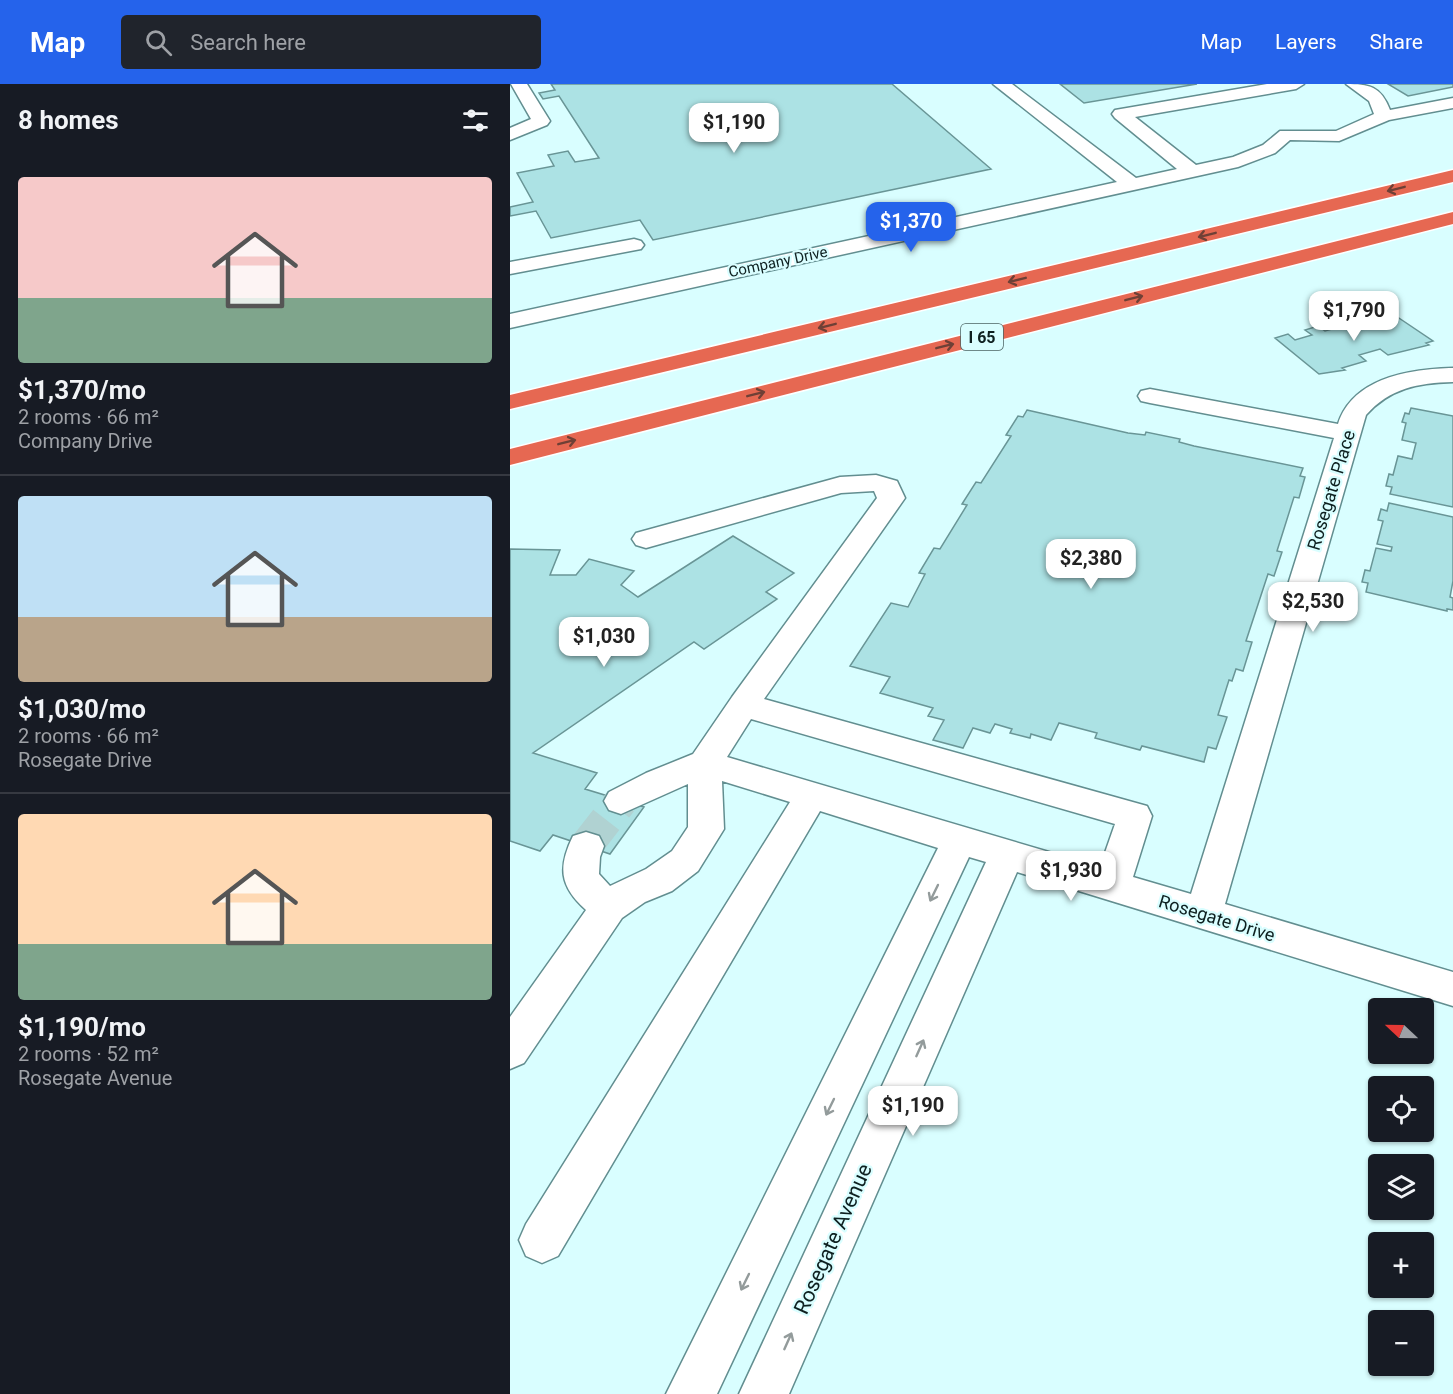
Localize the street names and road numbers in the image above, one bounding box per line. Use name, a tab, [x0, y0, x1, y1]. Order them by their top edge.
street label: Company Drive	[727, 243, 829, 281]
road number: I 65	[961, 324, 1003, 350]
street label: Rosegate Place	[1303, 427, 1359, 553]
street label: Rosegate Drive	[1156, 890, 1278, 946]
street label: Rosegate Avenue	[789, 1160, 877, 1318]

